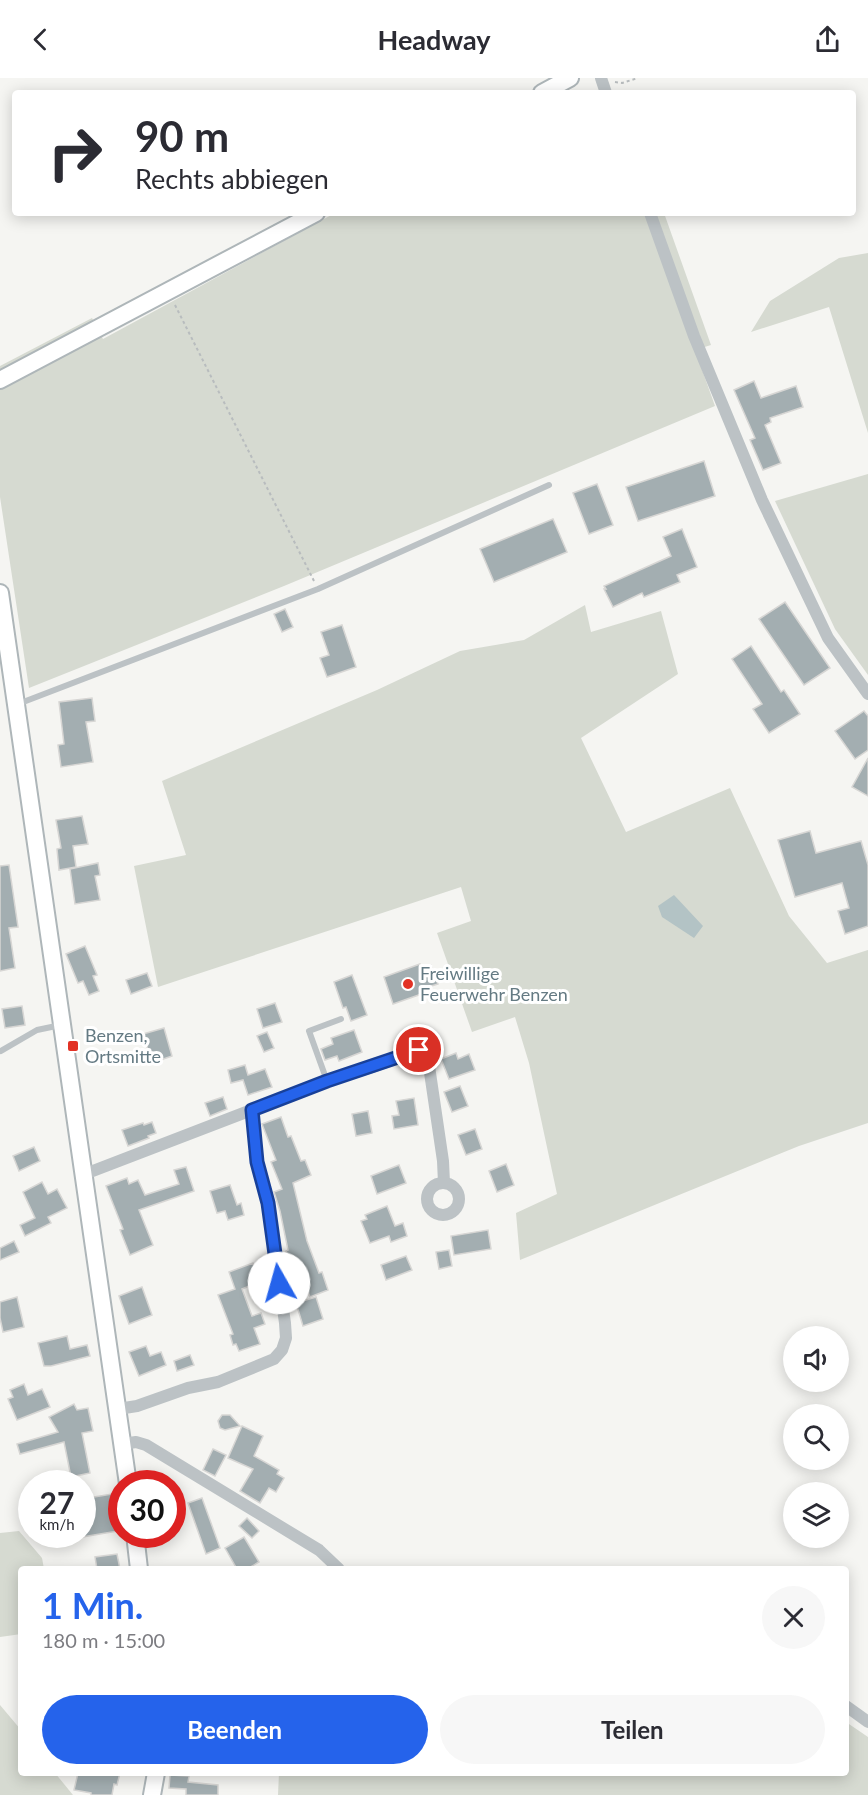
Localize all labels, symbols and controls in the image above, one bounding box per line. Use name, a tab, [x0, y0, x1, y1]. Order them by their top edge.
icon: back	[24, 23, 57, 56]
text: Headway	[378, 23, 490, 56]
icon: share	[811, 23, 844, 56]
text: 90 m	[135, 111, 229, 161]
icon: right	[36, 114, 114, 192]
text: Rechts abbiegen	[135, 162, 329, 195]
place label: Freiwillige Feuerwehr Benzen	[420, 962, 568, 1005]
marker: Freiwillige Feuerwehr Benzen	[401, 977, 415, 991]
place label: Benzen, Ortsmitte	[85, 1024, 161, 1067]
pin	[393, 1024, 444, 1075]
icon: arrive	[402, 1033, 435, 1066]
marker: Benzen, Ortsmitte	[66, 1039, 80, 1053]
position arrow	[247, 1251, 311, 1315]
map controls	[783, 1326, 849, 1548]
button: sound	[783, 1326, 849, 1392]
button: search	[783, 1404, 849, 1470]
speed limit sign: 30	[108, 1470, 186, 1548]
button: layers	[783, 1482, 849, 1548]
text: 27	[40, 1484, 74, 1520]
text: km/h	[39, 1515, 75, 1533]
text: 1 Min.	[42, 1583, 143, 1627]
button: close	[762, 1586, 825, 1649]
text: 180 m · 15:00	[42, 1628, 165, 1652]
button: Beenden	[42, 1695, 428, 1764]
button: Teilen	[440, 1695, 825, 1764]

